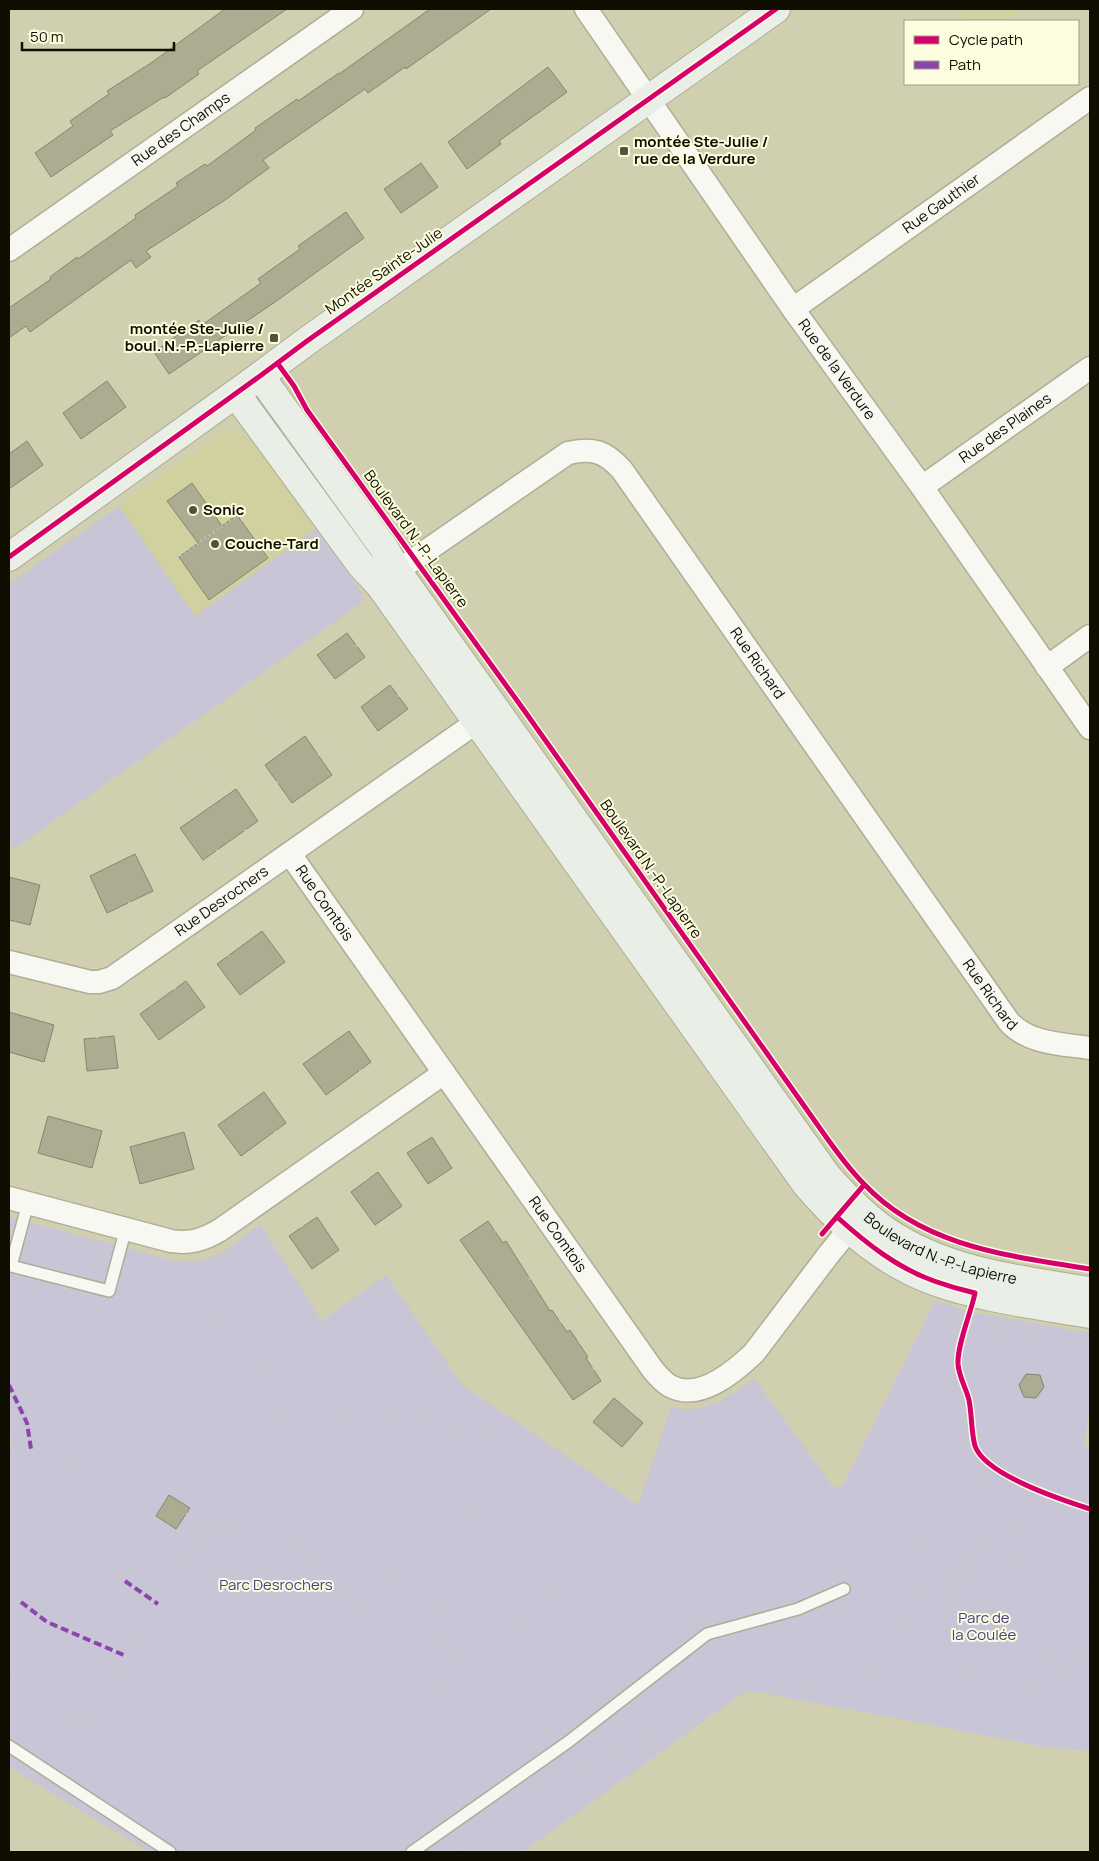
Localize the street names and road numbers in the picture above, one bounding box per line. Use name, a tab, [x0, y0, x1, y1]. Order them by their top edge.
street label: Rue des Champs	[127, 87, 234, 171]
street label: Rue Gauthier	[898, 168, 985, 238]
street label: Montée Sainte-Julie	[321, 222, 447, 319]
street label: Rue de la Verdure	[793, 314, 881, 424]
street label: Rue des Plaines	[955, 388, 1055, 468]
street label: Boulevard N.-P.-Lapierre	[359, 466, 474, 612]
street label: Rue Richard	[725, 623, 790, 703]
street label: Boulevard N.-P.-Lapierre	[595, 795, 708, 943]
street label: Rue Desrochers	[170, 860, 273, 941]
street label: Rue Comtois	[291, 861, 359, 945]
street label: Rue Richard	[958, 955, 1022, 1035]
street label: Rue Comtois	[524, 1192, 592, 1276]
street label: Boulevard N.-P.-Lapierre	[860, 1207, 1019, 1289]

